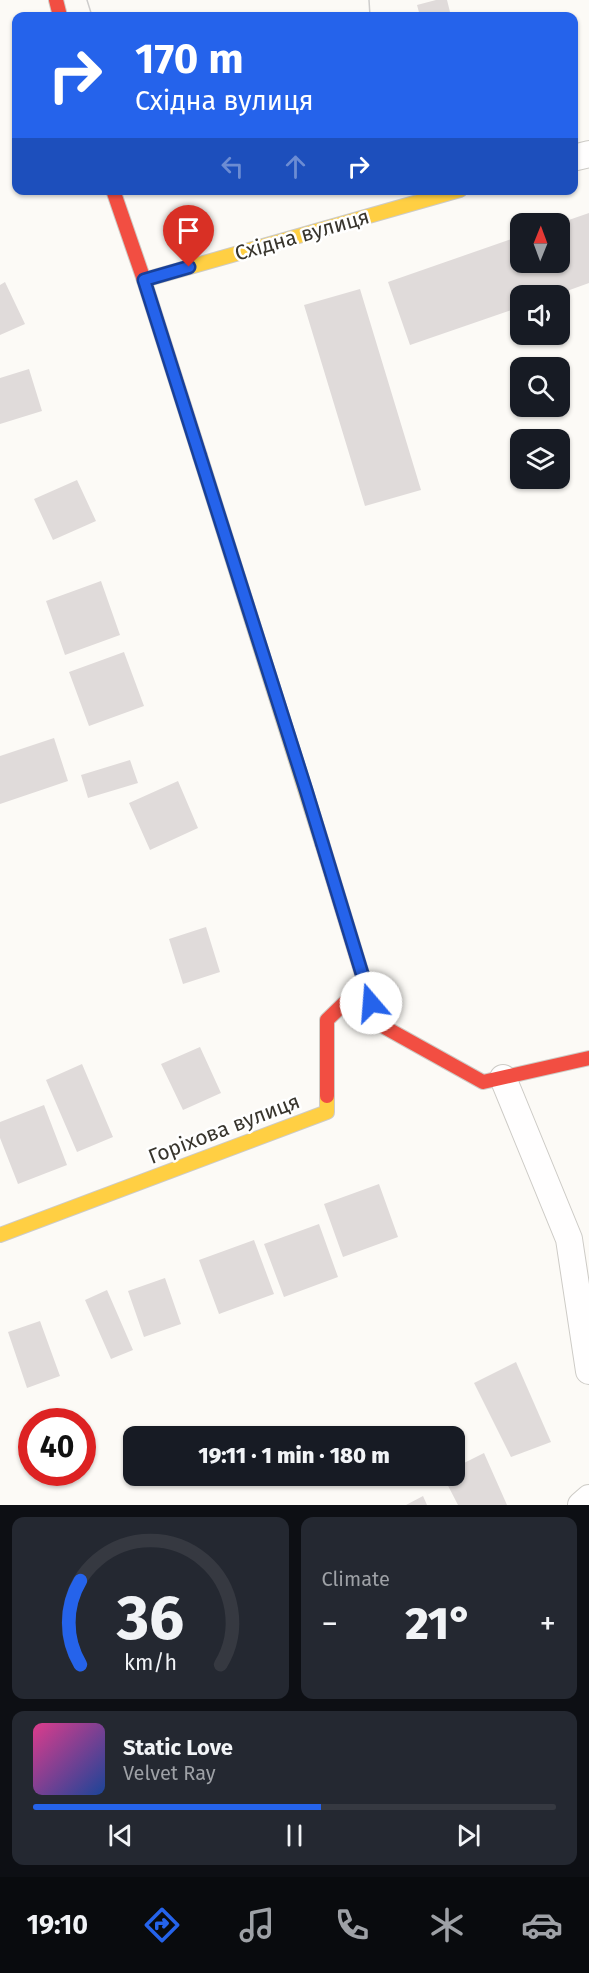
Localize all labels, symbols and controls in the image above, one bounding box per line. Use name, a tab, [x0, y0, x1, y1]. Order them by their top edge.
text: 170 m	[135, 34, 244, 84]
icon: right	[36, 36, 114, 114]
text: Східна вулиця	[135, 85, 314, 117]
icon: left	[216, 150, 249, 183]
icon: ahead	[279, 150, 312, 183]
icon: right	[342, 150, 375, 183]
street label: Східна вулиця	[232, 203, 372, 267]
pin	[163, 205, 214, 267]
north arrow	[510, 213, 570, 273]
map controls	[510, 213, 570, 489]
icon: arrive	[172, 214, 205, 247]
button: sound	[510, 285, 570, 345]
button: search	[510, 357, 570, 417]
button: layers	[510, 429, 570, 489]
position arrow	[339, 971, 403, 1035]
street label: Горіхова вулиця	[145, 1088, 303, 1170]
speed limit sign: 40	[18, 1408, 96, 1486]
text: 19:11 · 1 min · 180 m	[198, 1442, 390, 1469]
text: Climate	[322, 1567, 390, 1591]
text: 36	[115, 1581, 184, 1656]
text: 21°	[405, 1597, 472, 1651]
text: −	[322, 1604, 338, 1644]
text: +	[540, 1604, 556, 1644]
text: km/h	[124, 1650, 177, 1676]
text: Static Love	[123, 1734, 233, 1761]
text: Velvet Ray	[123, 1761, 216, 1785]
icon: previous	[104, 1819, 137, 1852]
icon: pause	[278, 1819, 311, 1852]
icon: next	[452, 1819, 485, 1852]
icon: directions	[141, 1904, 183, 1946]
icon: music	[236, 1904, 278, 1946]
icon: phone	[331, 1904, 373, 1946]
icon: climate	[426, 1904, 468, 1946]
icon: car	[521, 1904, 563, 1946]
text: 19:10	[26, 1909, 88, 1941]

